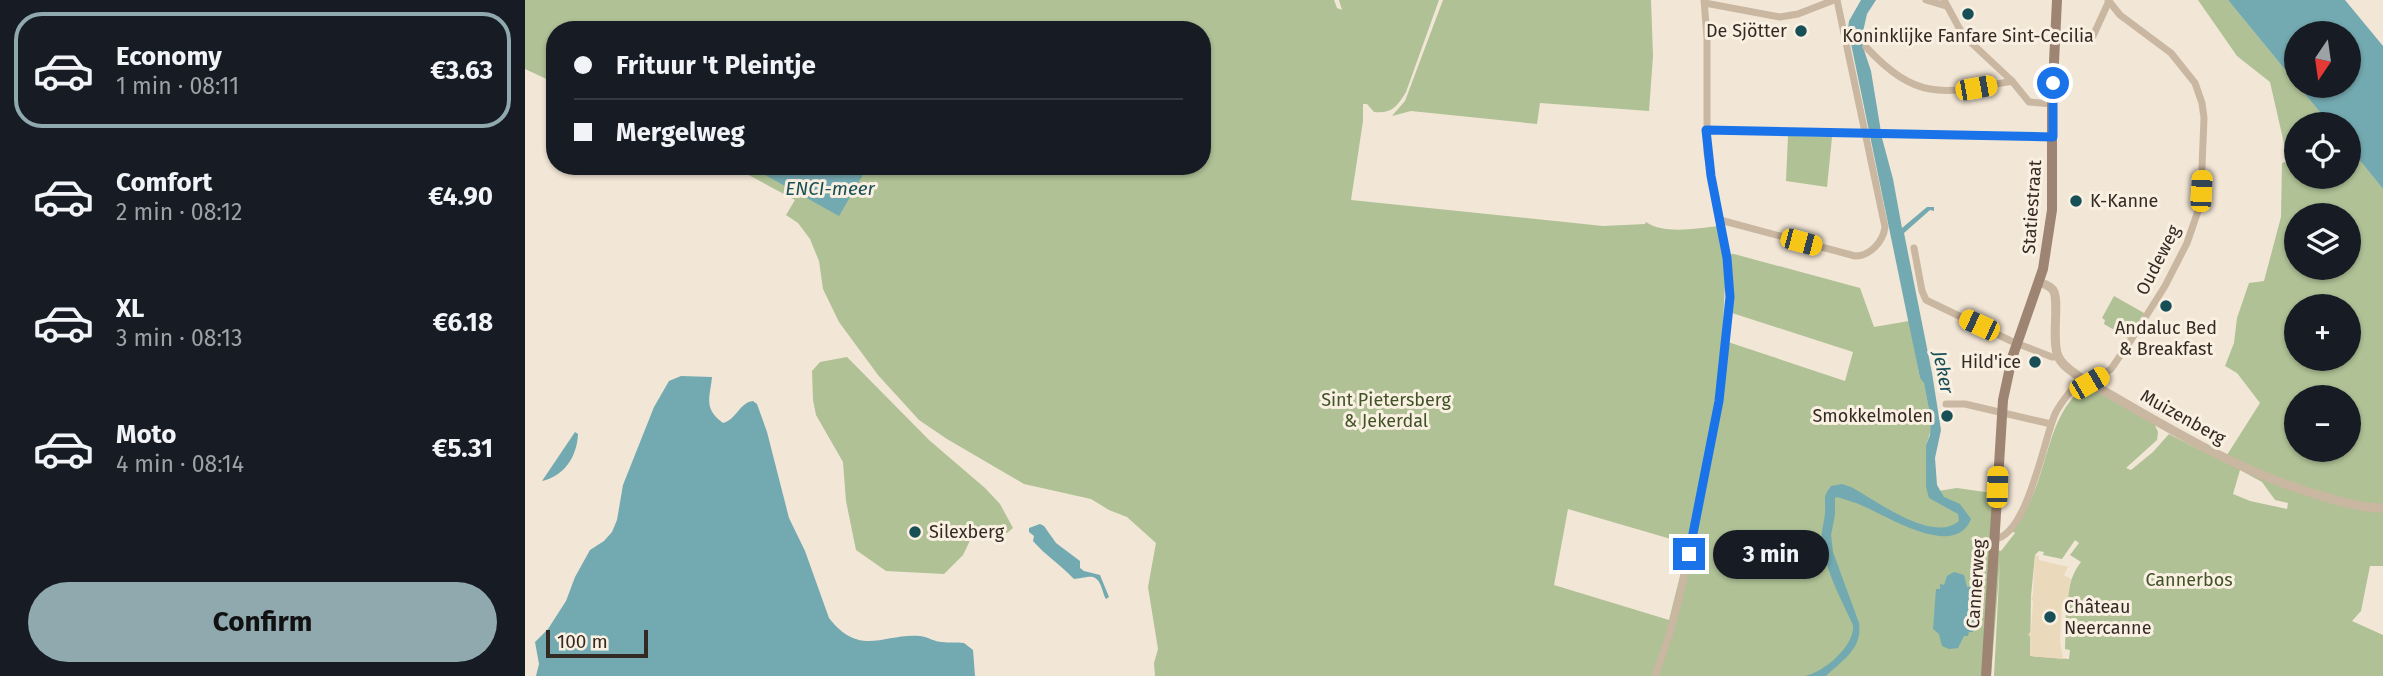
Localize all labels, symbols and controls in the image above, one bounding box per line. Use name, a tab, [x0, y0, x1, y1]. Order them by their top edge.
marker: Koninklijke Fanfare Sint-Cecilia	[1960, 6, 1976, 22]
place label: De Sjötter	[1706, 20, 1787, 42]
north arrow	[2284, 21, 2361, 98]
map controls	[2284, 21, 2361, 462]
marker: De Sjötter	[1793, 23, 1809, 39]
place label: Koninklijke Fanfare Sint-Cecilia	[1842, 25, 2094, 47]
icon: car	[32, 39, 95, 102]
text: Economy	[116, 41, 222, 72]
text: Frituur 't Pleintje	[616, 50, 816, 81]
text: €3.63	[430, 55, 493, 86]
route start	[2037, 67, 2069, 99]
text: 1 min · 08:11	[116, 72, 239, 100]
car	[1954, 74, 1999, 102]
button: locate	[2284, 112, 2361, 189]
text: Mergelweg	[616, 117, 745, 148]
street label: Statiestraat	[2018, 159, 2046, 255]
icon: car	[32, 165, 95, 228]
text: Comfort	[116, 167, 212, 198]
car	[2190, 169, 2213, 213]
water label: ENCI-meer	[785, 177, 875, 200]
text: €4.90	[428, 181, 493, 212]
place label: K-Kanne	[2090, 190, 2158, 212]
marker: K-Kanne	[2068, 193, 2084, 209]
text: 2 min · 08:12	[116, 198, 242, 226]
button: layers	[2284, 203, 2361, 280]
street label: Oudeweg	[2131, 221, 2185, 299]
car	[1778, 226, 1825, 258]
icon: car	[32, 291, 95, 354]
text: XL	[116, 293, 144, 324]
button: +	[2284, 294, 2361, 371]
marker: Andaluc Bed & Breakfast	[2158, 298, 2174, 314]
text: €6.18	[433, 307, 493, 338]
car	[1956, 307, 2003, 343]
place label: Andaluc Bed & Breakfast	[2115, 317, 2217, 360]
text: 3 min · 08:13	[116, 324, 243, 352]
water label: Jeker	[1928, 348, 1959, 396]
place label: Hild'ice	[1961, 351, 2021, 373]
marker: Hild'ice	[2027, 354, 2043, 370]
car	[2066, 363, 2113, 403]
street label: Muizenberg	[2136, 385, 2230, 450]
button: −	[2284, 385, 2361, 462]
park label: Sint Pietersberg & Jekerdal	[1321, 389, 1451, 432]
place label: Smokkelmolen	[1812, 405, 1933, 427]
marker: Smokkelmolen	[1939, 408, 1955, 424]
icon: car	[32, 417, 95, 480]
text: Moto	[116, 419, 176, 450]
text: €5.31	[432, 433, 493, 464]
text: 4 min · 08:14	[116, 450, 244, 478]
car	[1986, 466, 2009, 508]
place label: Silexberg	[929, 521, 1005, 543]
marker: Silexberg	[907, 524, 923, 540]
callout: 3 min	[1713, 530, 1829, 578]
route end	[1673, 538, 1705, 570]
street label: Cannerweg	[1962, 538, 1990, 629]
text: 3 min	[1743, 540, 1799, 568]
park label: Cannerbos	[2145, 569, 2233, 591]
button: Confirm	[28, 582, 497, 662]
place label: Château Neercanne	[2064, 596, 2151, 639]
marker: Château Neercanne	[2042, 609, 2058, 625]
scale bar	[546, 627, 647, 659]
text: 100 m	[557, 630, 608, 653]

